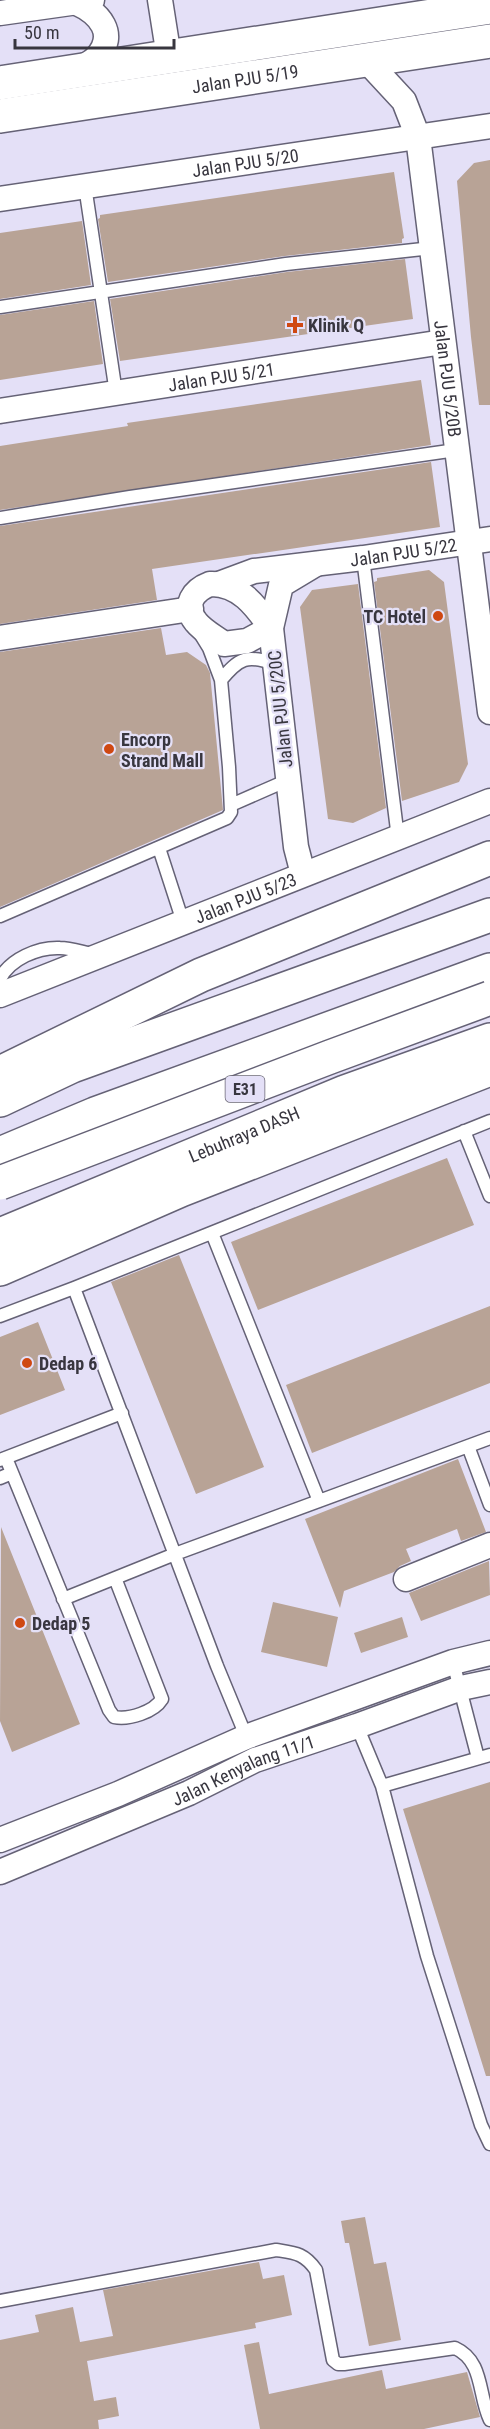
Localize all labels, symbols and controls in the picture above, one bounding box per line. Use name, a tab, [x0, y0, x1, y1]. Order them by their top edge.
scale bar	[15, 12, 174, 50]
text: 50 m	[24, 22, 59, 43]
street label: Jalan PJU 5/19	[190, 60, 300, 97]
street label: Jalan PJU 5/20	[191, 144, 300, 181]
place label: Klinik Q	[308, 315, 364, 336]
marker: Klinik Q	[286, 316, 304, 334]
street label: Jalan PJU 5/20B	[431, 319, 466, 438]
street label: Jalan PJU 5/21	[167, 358, 276, 395]
street label: Jalan PJU 5/22	[349, 534, 458, 570]
place label: TC Hotel	[363, 606, 426, 627]
marker: TC Hotel	[431, 609, 445, 623]
street label: Jalan PJU 5/20C	[263, 649, 297, 769]
place label: Encorp Strand Mall	[121, 729, 204, 771]
marker: Encorp Strand Mall	[102, 742, 116, 756]
street label: Jalan PJU 5/23	[192, 868, 299, 927]
road number: E31	[226, 1076, 264, 1102]
street label: Lebuhraya DASH	[185, 1102, 302, 1166]
place label: Dedap 6	[39, 1353, 97, 1374]
marker: Dedap 6	[20, 1356, 34, 1370]
place label: Dedap 5	[32, 1613, 90, 1634]
marker: Dedap 5	[13, 1616, 27, 1630]
street label: Jalan Kenyalang 11/1	[169, 1730, 317, 1809]

